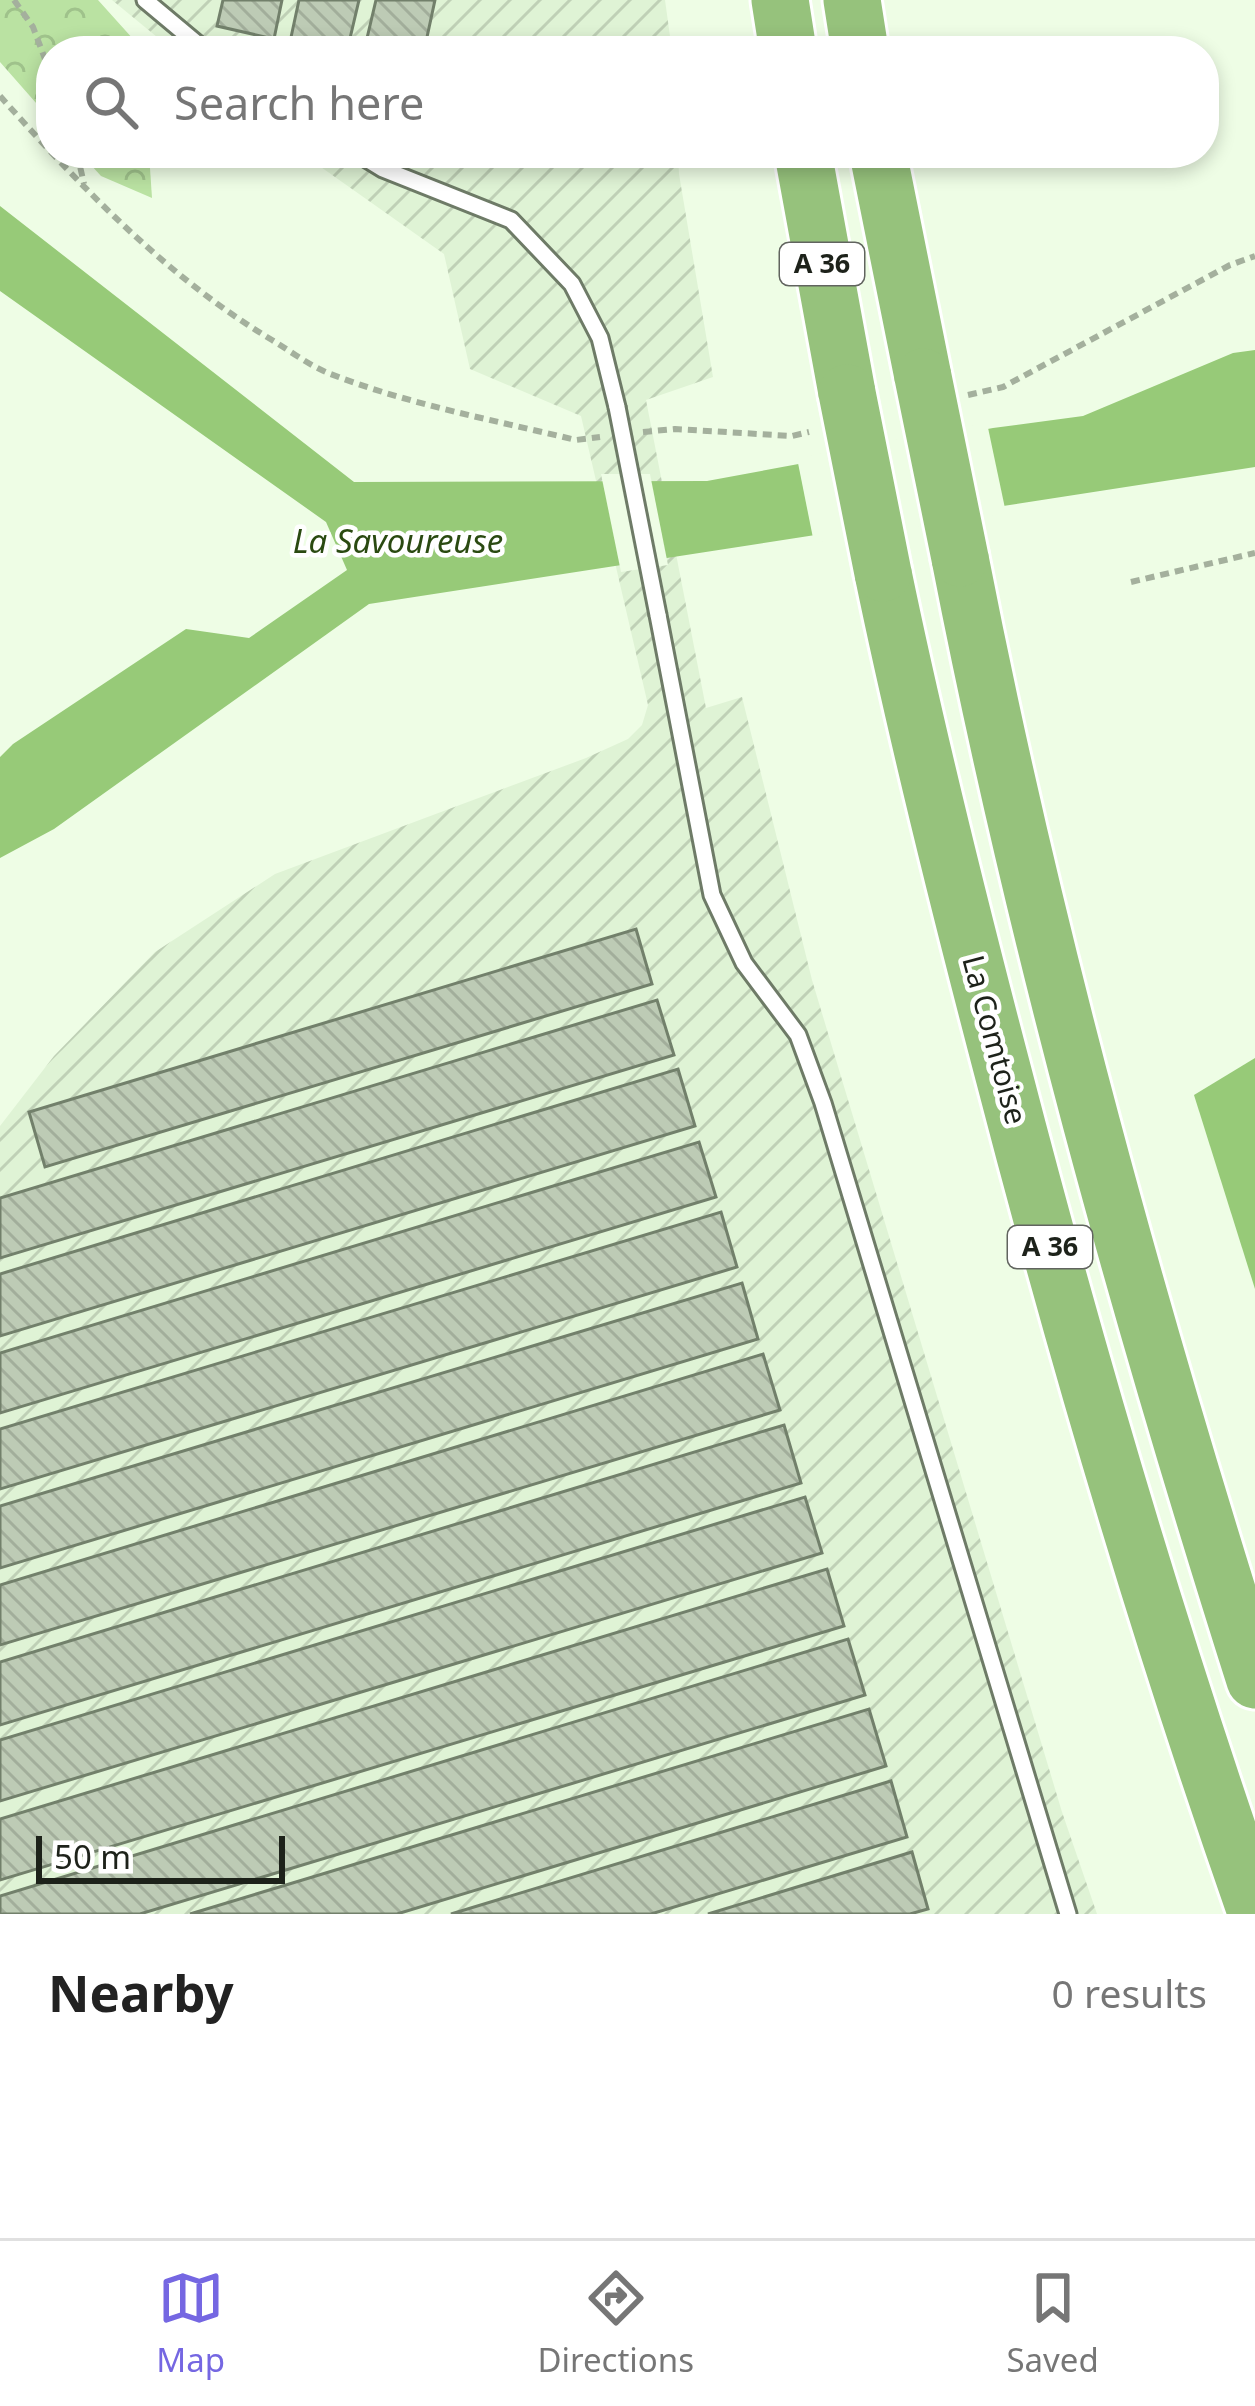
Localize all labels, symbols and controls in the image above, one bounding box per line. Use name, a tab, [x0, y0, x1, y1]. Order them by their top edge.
search box	[36, 36, 1219, 168]
icon: search	[78, 69, 144, 135]
text: Search here	[174, 72, 424, 133]
road number: A 36	[780, 243, 864, 285]
water label: La Savoureuse	[293, 518, 503, 563]
street label: La Comtoise	[953, 950, 1038, 1129]
road number: A 36	[1008, 1226, 1092, 1268]
scale bar	[36, 1830, 285, 1883]
text: 50 m	[54, 1834, 131, 1879]
text: Nearby	[48, 1957, 234, 2027]
text: 0 results	[1052, 1966, 1207, 2019]
tab: Map	[156, 2265, 225, 2382]
tab: Directions	[537, 2265, 694, 2382]
tab: Saved	[1006, 2265, 1099, 2382]

